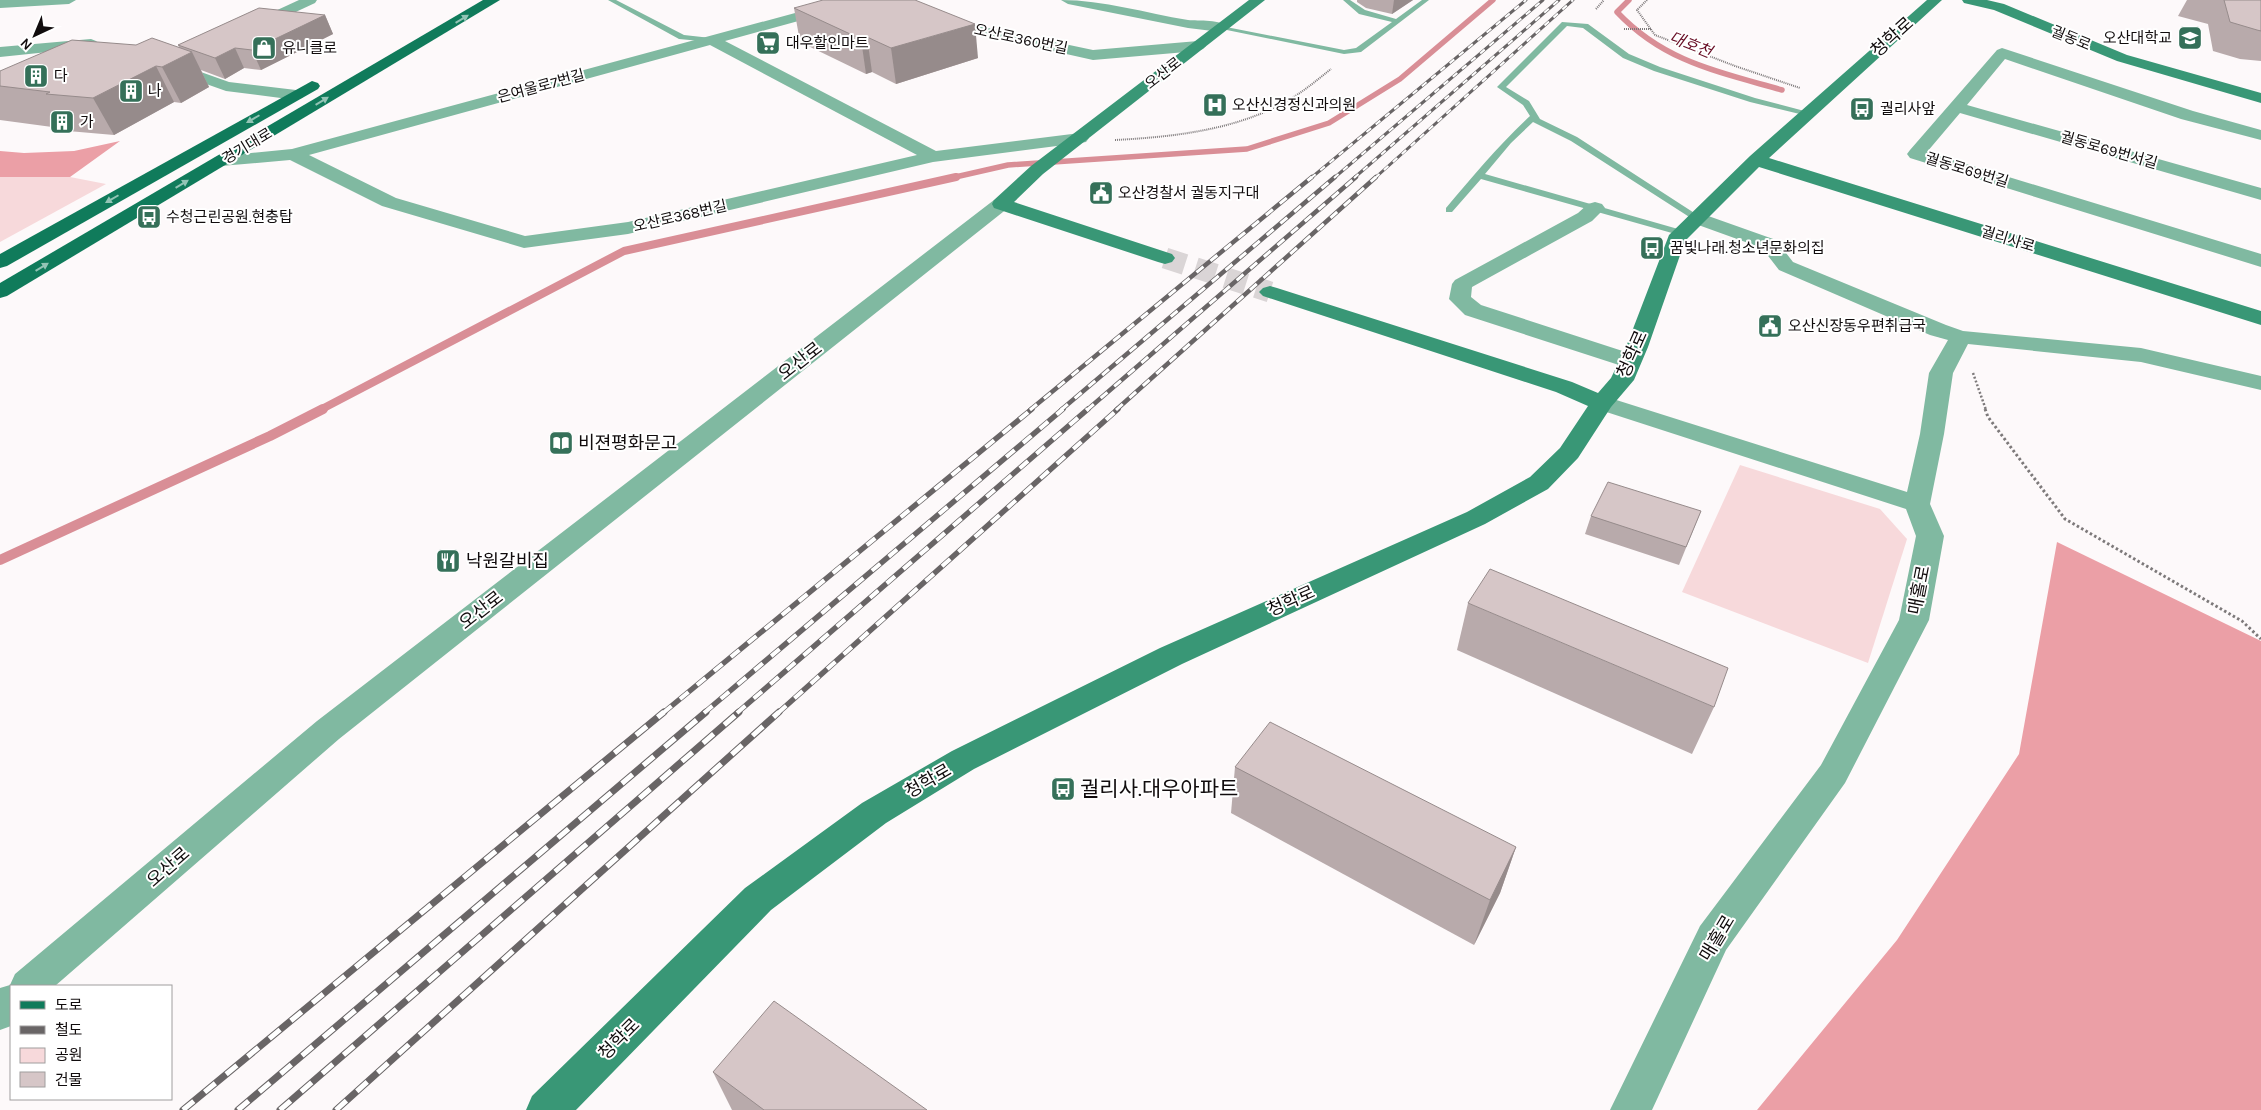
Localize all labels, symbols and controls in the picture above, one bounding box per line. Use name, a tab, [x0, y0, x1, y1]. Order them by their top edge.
north arrow	[10, 10, 60, 60]
street label: 청학로	[1866, 12, 1918, 62]
one-way arrow	[455, 14, 468, 23]
street label: 오산로360번길	[972, 20, 1070, 58]
street label: 궐동로	[2048, 22, 2094, 54]
school or university icon: 오산대학교	[2177, 25, 2203, 51]
water label: 대호천	[1667, 27, 1717, 62]
place label: 오산대학교	[2103, 29, 2172, 47]
supermarket icon: 대우할인마트	[755, 30, 781, 56]
text: N	[17, 34, 36, 54]
place label: 대우할인마트	[786, 34, 869, 52]
shop icon: 유니클로	[251, 35, 277, 61]
place label: 유니클로	[282, 39, 337, 57]
street label: 오산로	[1141, 53, 1185, 93]
building icon: 다	[23, 63, 49, 89]
street label: 은여울로7번길	[495, 66, 587, 106]
place label: 다	[54, 67, 68, 85]
building icon: 나	[118, 78, 144, 104]
place label: 나	[148, 82, 162, 100]
hospital icon: 오산신경정신과의원	[1202, 92, 1228, 118]
place label: 오산신경정신과의원	[1232, 96, 1356, 114]
bus stop icon: 궐리사앞	[1849, 96, 1875, 122]
one-way arrow	[315, 97, 328, 106]
place label: 궐리사앞	[1880, 100, 1935, 118]
building icon: 가	[49, 109, 75, 135]
place label: 가	[80, 113, 94, 131]
one-way arrow	[246, 115, 261, 123]
street label: 경기대로	[219, 124, 275, 168]
street label: 궐동로69번서길	[2058, 128, 2160, 172]
street label: 궐동로69번길	[1923, 149, 2011, 191]
one-way arrow	[175, 180, 188, 189]
public building icon: 오산경찰서 궐동지구대	[1088, 180, 1114, 206]
place label: 오산경찰서 궐동지구대	[1118, 184, 1260, 202]
one-way arrow	[105, 195, 119, 203]
street label: 오산로368번길	[631, 196, 729, 236]
bus stop icon: 수청근린공원.현충탑	[136, 204, 162, 230]
place label: 수청근린공원.현충탑	[166, 208, 293, 226]
street label: 궐리사로	[1979, 222, 2037, 256]
bus stop icon: 꿈빛나래.청소년문화의집	[1639, 235, 1665, 261]
place label: 꿈빛나래.청소년문화의집	[1670, 239, 1824, 257]
one-way arrow	[35, 262, 49, 271]
public building icon: 오산신장동우편취급국	[1757, 313, 1783, 339]
place label: 오산신장동우편취급국	[1788, 317, 1926, 335]
street label: 청학로	[1612, 327, 1652, 381]
street label: 오산로	[774, 337, 826, 385]
library icon: 비젼평화문고	[548, 430, 574, 456]
place label: 비젼평화문고	[578, 432, 677, 454]
restaurant icon: 낙원갈비집	[435, 548, 461, 574]
place label: 낙원갈비집	[466, 550, 549, 572]
street label: 매홀로	[1903, 564, 1935, 616]
street label: 청학로	[1264, 581, 1318, 621]
street label: 오산로	[455, 586, 507, 634]
street label: 청학로	[901, 759, 955, 803]
bus stop icon: 궐리사.대우아파트	[1050, 776, 1076, 802]
place label: 궐리사.대우아파트	[1080, 777, 1238, 801]
street label: 오산로	[142, 842, 194, 892]
street label: 매홀로	[1695, 911, 1739, 965]
legend	[10, 985, 172, 1100]
text: 도로	[55, 996, 83, 1014]
street label: 청학로	[594, 1014, 644, 1064]
text: 철도	[55, 1021, 83, 1039]
text: 공원	[55, 1046, 83, 1064]
text: 건물	[55, 1071, 83, 1089]

